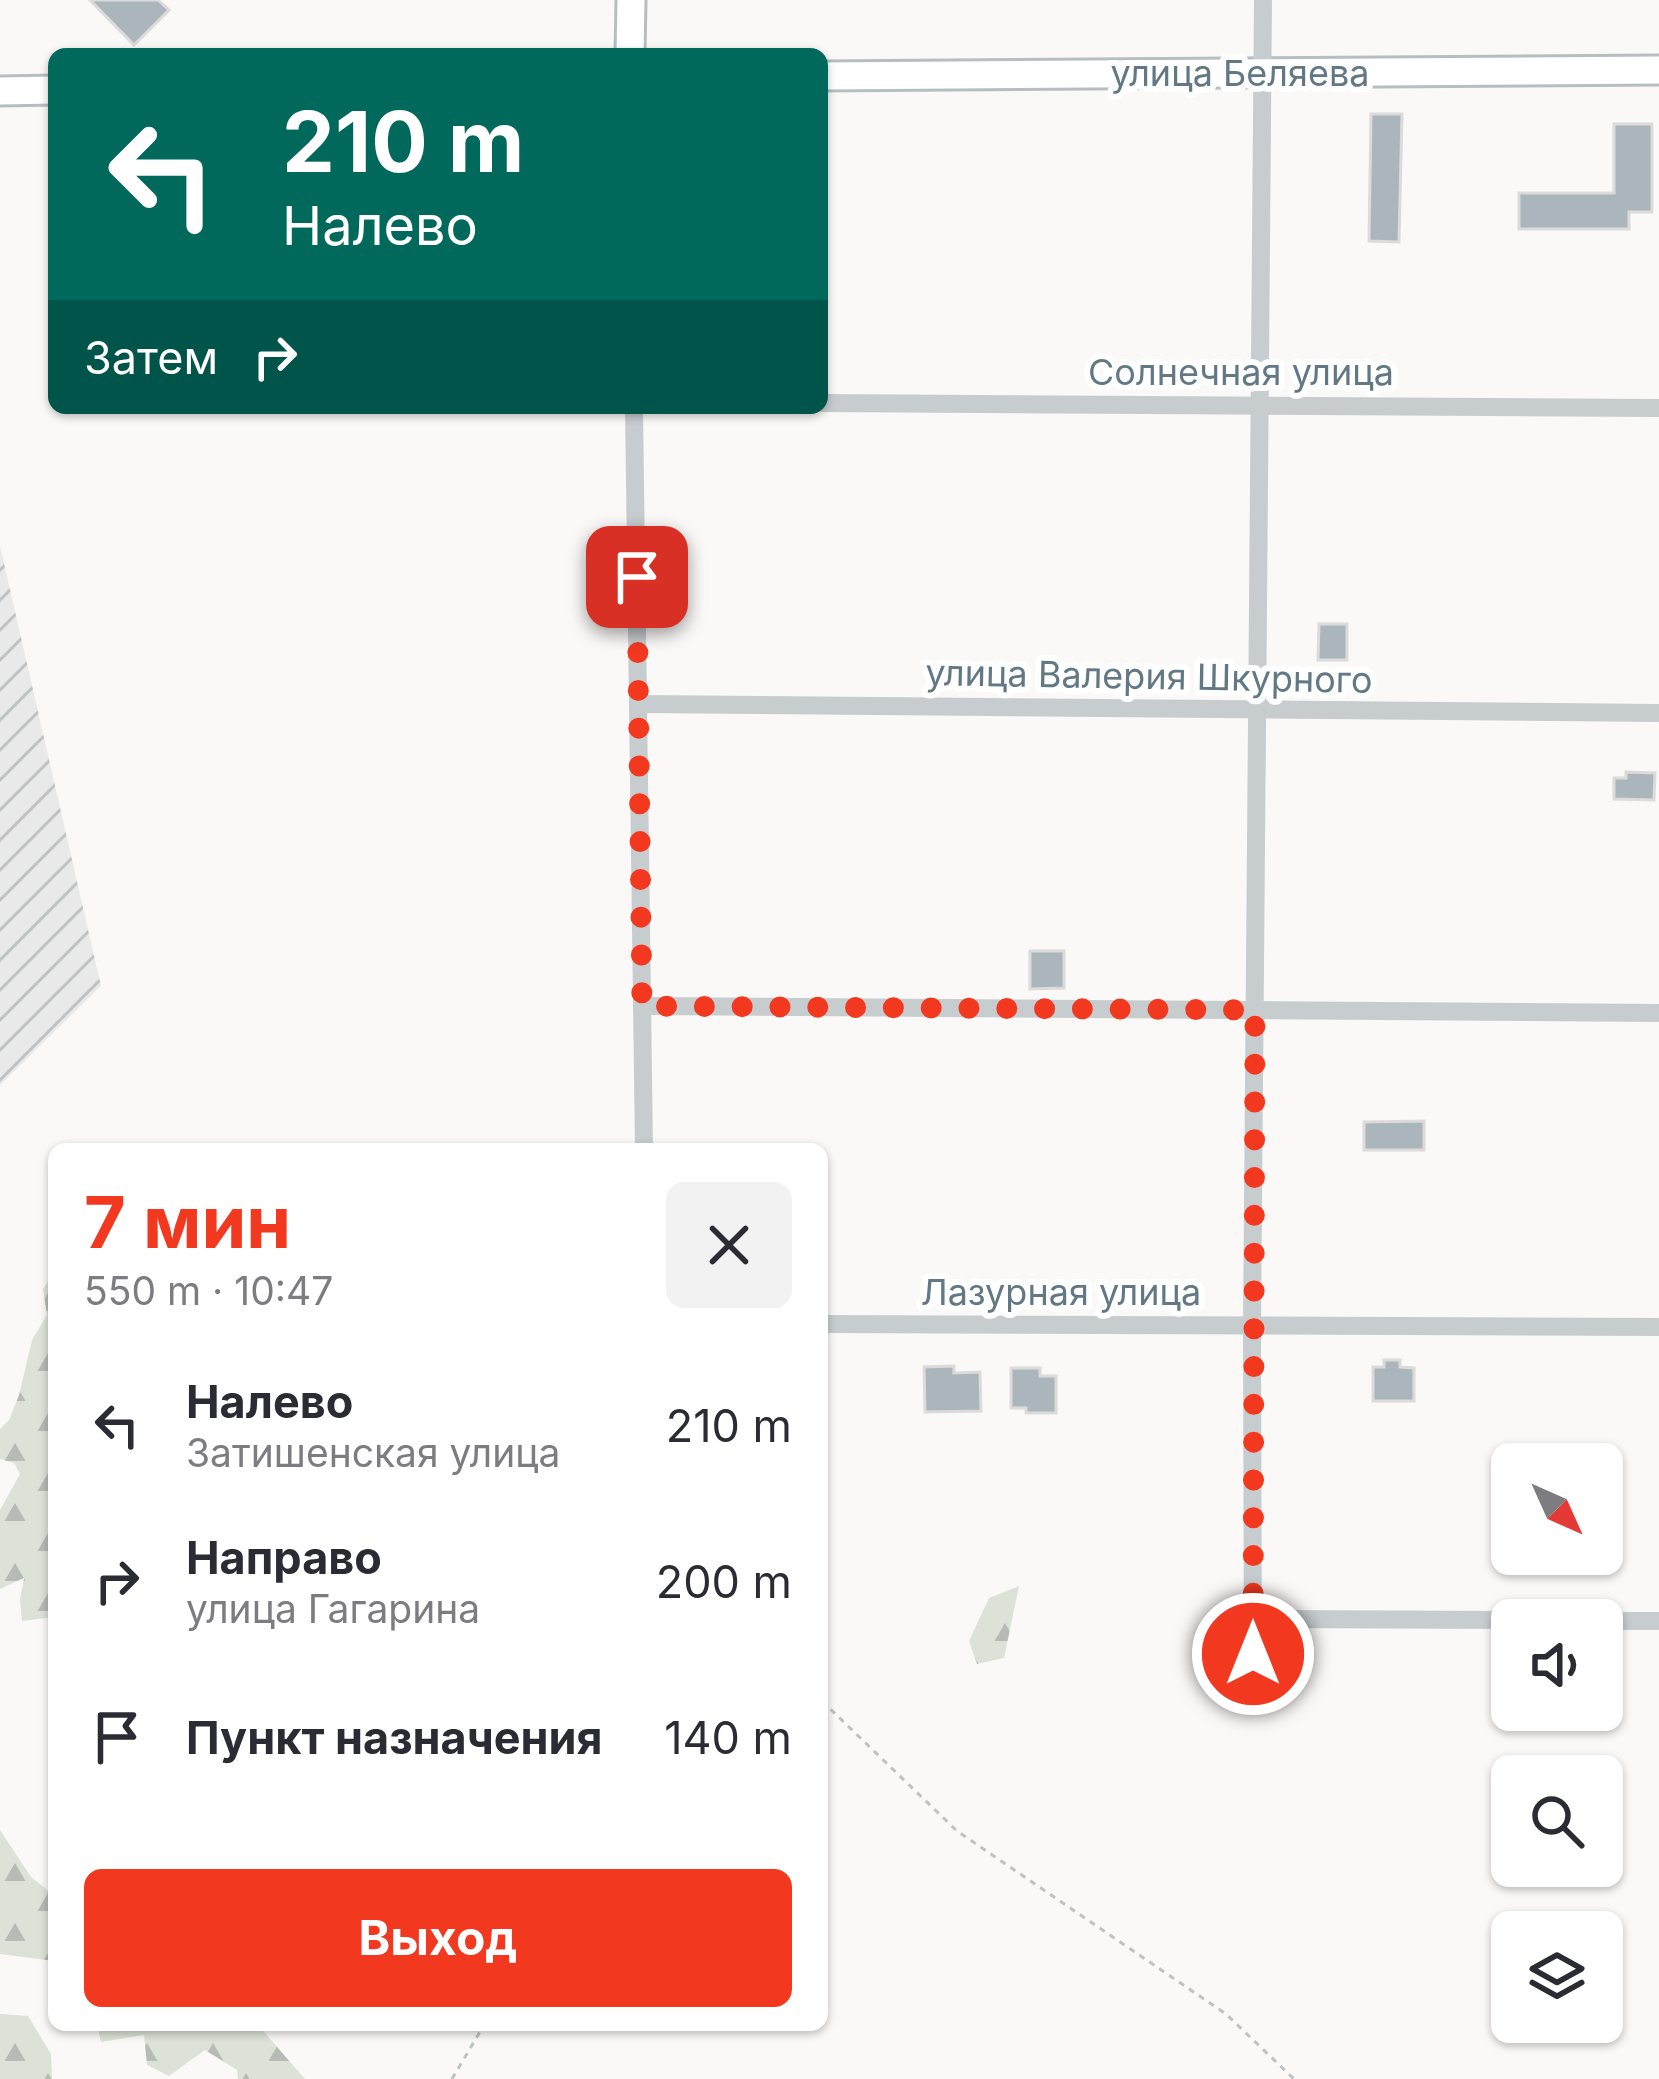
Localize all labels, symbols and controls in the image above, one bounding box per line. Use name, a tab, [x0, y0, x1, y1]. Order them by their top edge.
street label: улица Беляева	[1111, 51, 1369, 95]
text: 210 m	[282, 91, 524, 192]
icon: left	[84, 96, 240, 252]
text: Налево	[282, 193, 478, 258]
icon: right	[242, 324, 308, 390]
text: Затем	[84, 330, 218, 385]
street label: Солнечная улица	[1088, 350, 1394, 394]
pin	[586, 526, 688, 628]
icon: arrive	[604, 544, 670, 610]
street label: улица Валерия Шкурного	[925, 650, 1373, 702]
text: 7 мин	[84, 1178, 291, 1265]
button: close	[666, 1182, 792, 1308]
text: 550 m · 10:47	[84, 1267, 333, 1314]
street label: Лазурная улица	[921, 1270, 1201, 1314]
text: Налево	[186, 1374, 353, 1429]
icon: left	[84, 1392, 150, 1458]
text: 210 m	[666, 1398, 792, 1453]
text: Затишенская улица	[186, 1429, 560, 1476]
north arrow	[1491, 1443, 1623, 1575]
map controls	[1491, 1443, 1623, 2043]
text: Направо	[186, 1530, 382, 1585]
icon: right	[84, 1548, 150, 1614]
text: 200 m	[656, 1554, 792, 1609]
text: улица Гагарина	[186, 1585, 480, 1632]
position arrow	[1190, 1591, 1316, 1717]
button: sound	[1491, 1599, 1623, 1731]
icon: arrive	[84, 1704, 150, 1770]
text: Пункт назначения	[186, 1710, 603, 1765]
text: 140 m	[664, 1710, 792, 1765]
button: search	[1491, 1755, 1623, 1887]
button: Выход	[84, 1869, 792, 2007]
button: layers	[1491, 1911, 1623, 2043]

